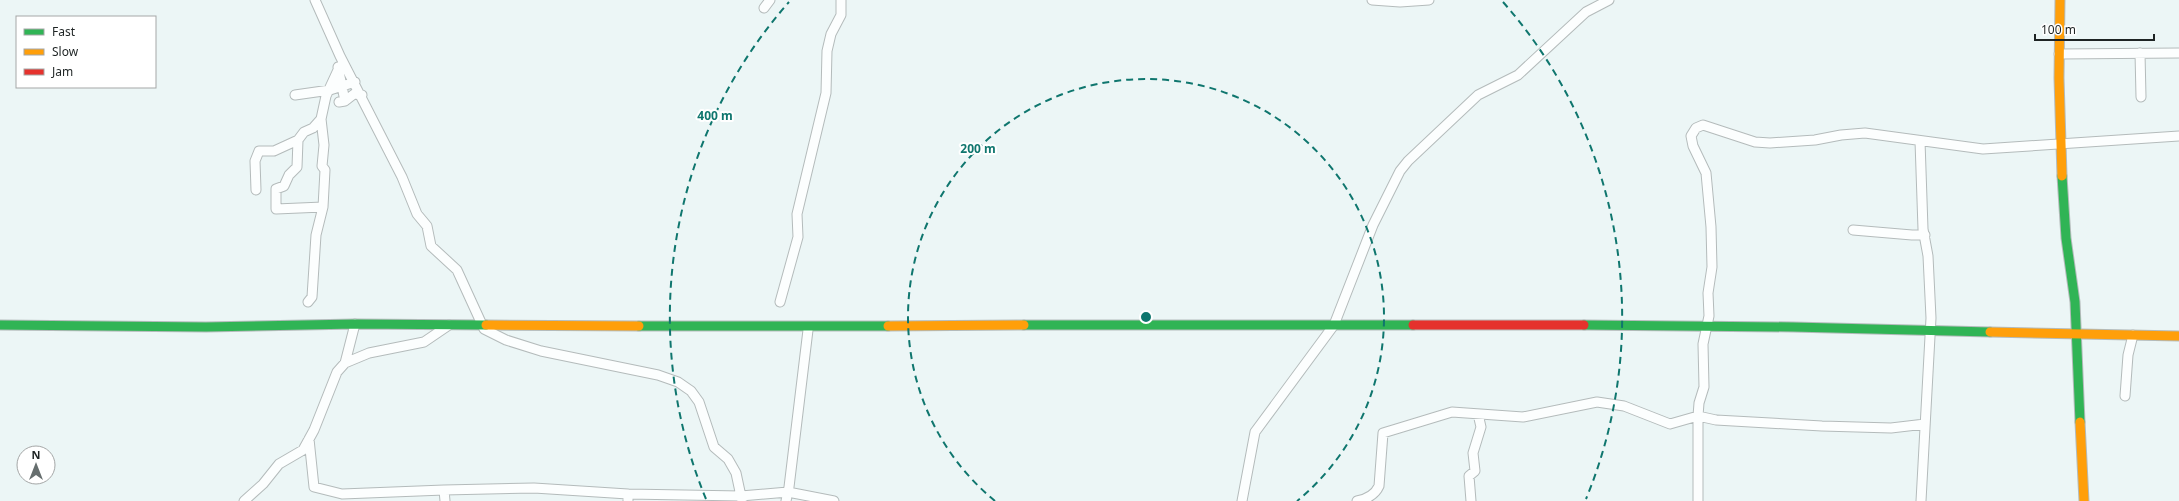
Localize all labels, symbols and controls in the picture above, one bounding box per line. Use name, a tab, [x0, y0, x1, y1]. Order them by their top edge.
legend	[16, 16, 156, 88]
scale bar	[2035, 16, 2154, 42]
text: 100 m	[2041, 21, 2076, 38]
text: Fast	[52, 23, 76, 40]
text: Slow	[52, 43, 79, 60]
text: Jam	[51, 63, 73, 80]
text: 400 m	[697, 107, 733, 124]
text: 200 m	[960, 140, 996, 157]
centre of rings	[1139, 310, 1153, 324]
north arrow	[16, 445, 56, 485]
text: N	[32, 447, 40, 462]

